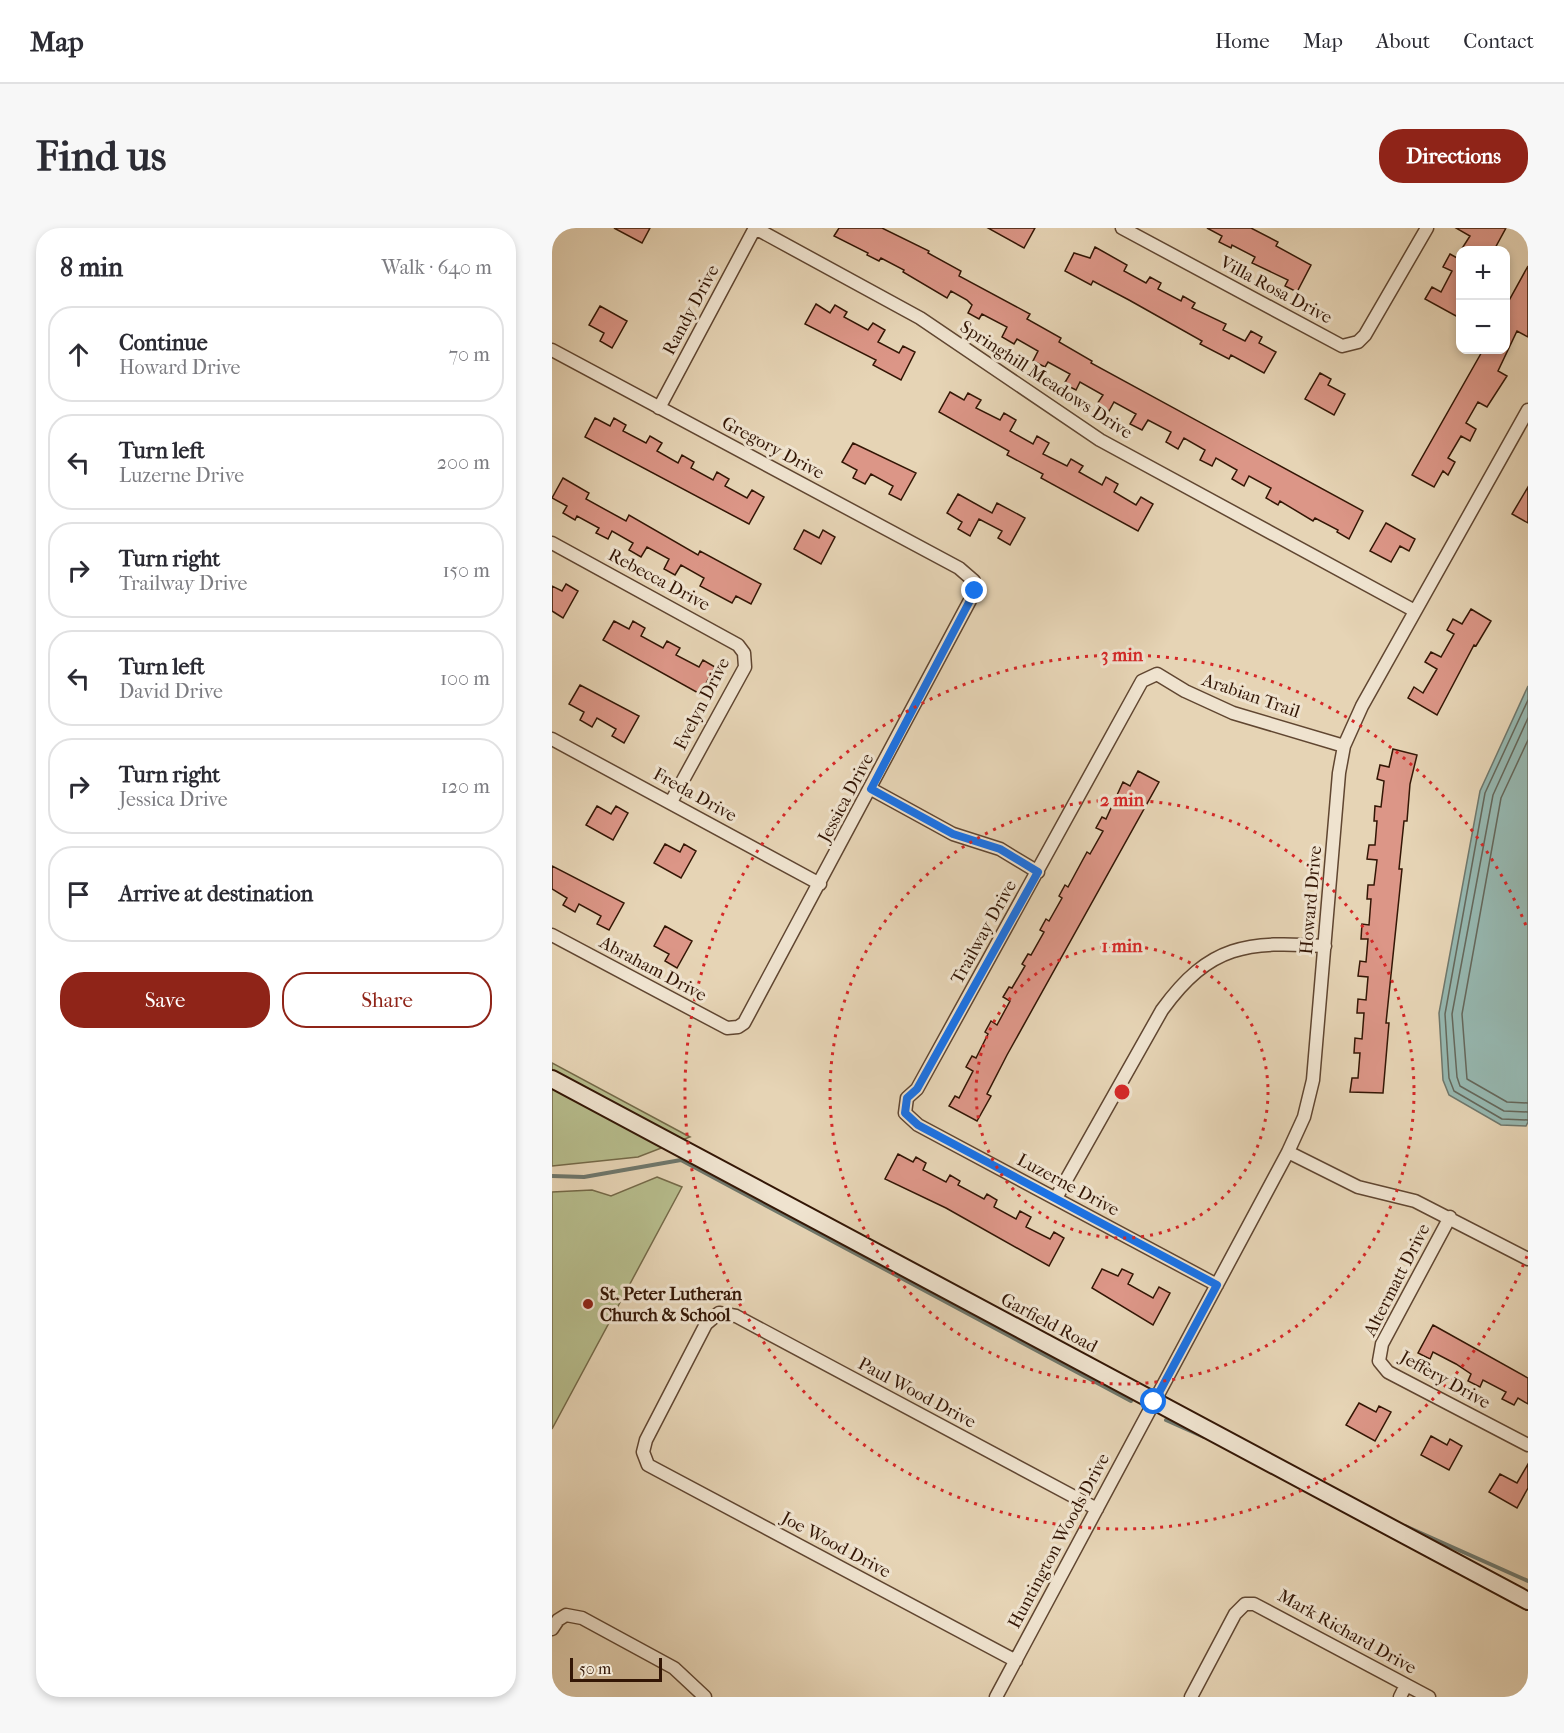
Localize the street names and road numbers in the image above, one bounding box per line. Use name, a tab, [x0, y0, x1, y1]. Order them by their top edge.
street label: Villa Rosa Drive	[1215, 251, 1336, 328]
street label: Randy Drive	[658, 261, 724, 359]
street label: Springhill Meadows Drive	[956, 316, 1136, 444]
street label: Gregory Drive	[718, 412, 828, 484]
street label: Rebecca Drive	[605, 544, 713, 616]
street label: Evelyn Drive	[670, 654, 734, 754]
street label: Arabian Trail	[1198, 669, 1303, 723]
street label: Jessica Drive	[813, 750, 878, 848]
street label: Freda Drive	[650, 764, 740, 827]
street label: Howard Drive	[1296, 845, 1326, 955]
street label: Trailway Drive	[947, 876, 1021, 988]
street label: Abraham Drive	[595, 932, 710, 1006]
street label: Luzerne Drive	[1013, 1149, 1123, 1221]
street label: Altermatt Drive	[1359, 1220, 1434, 1341]
street label: Garfield Road	[997, 1289, 1101, 1357]
street label: Jeffery Drive	[1394, 1346, 1494, 1413]
street label: Paul Wood Drive	[855, 1353, 980, 1433]
street label: Huntington Woods Drive	[1004, 1450, 1114, 1632]
street label: Joe Wood Drive	[776, 1506, 894, 1583]
street label: Mark Richard Drive	[1274, 1585, 1420, 1679]

